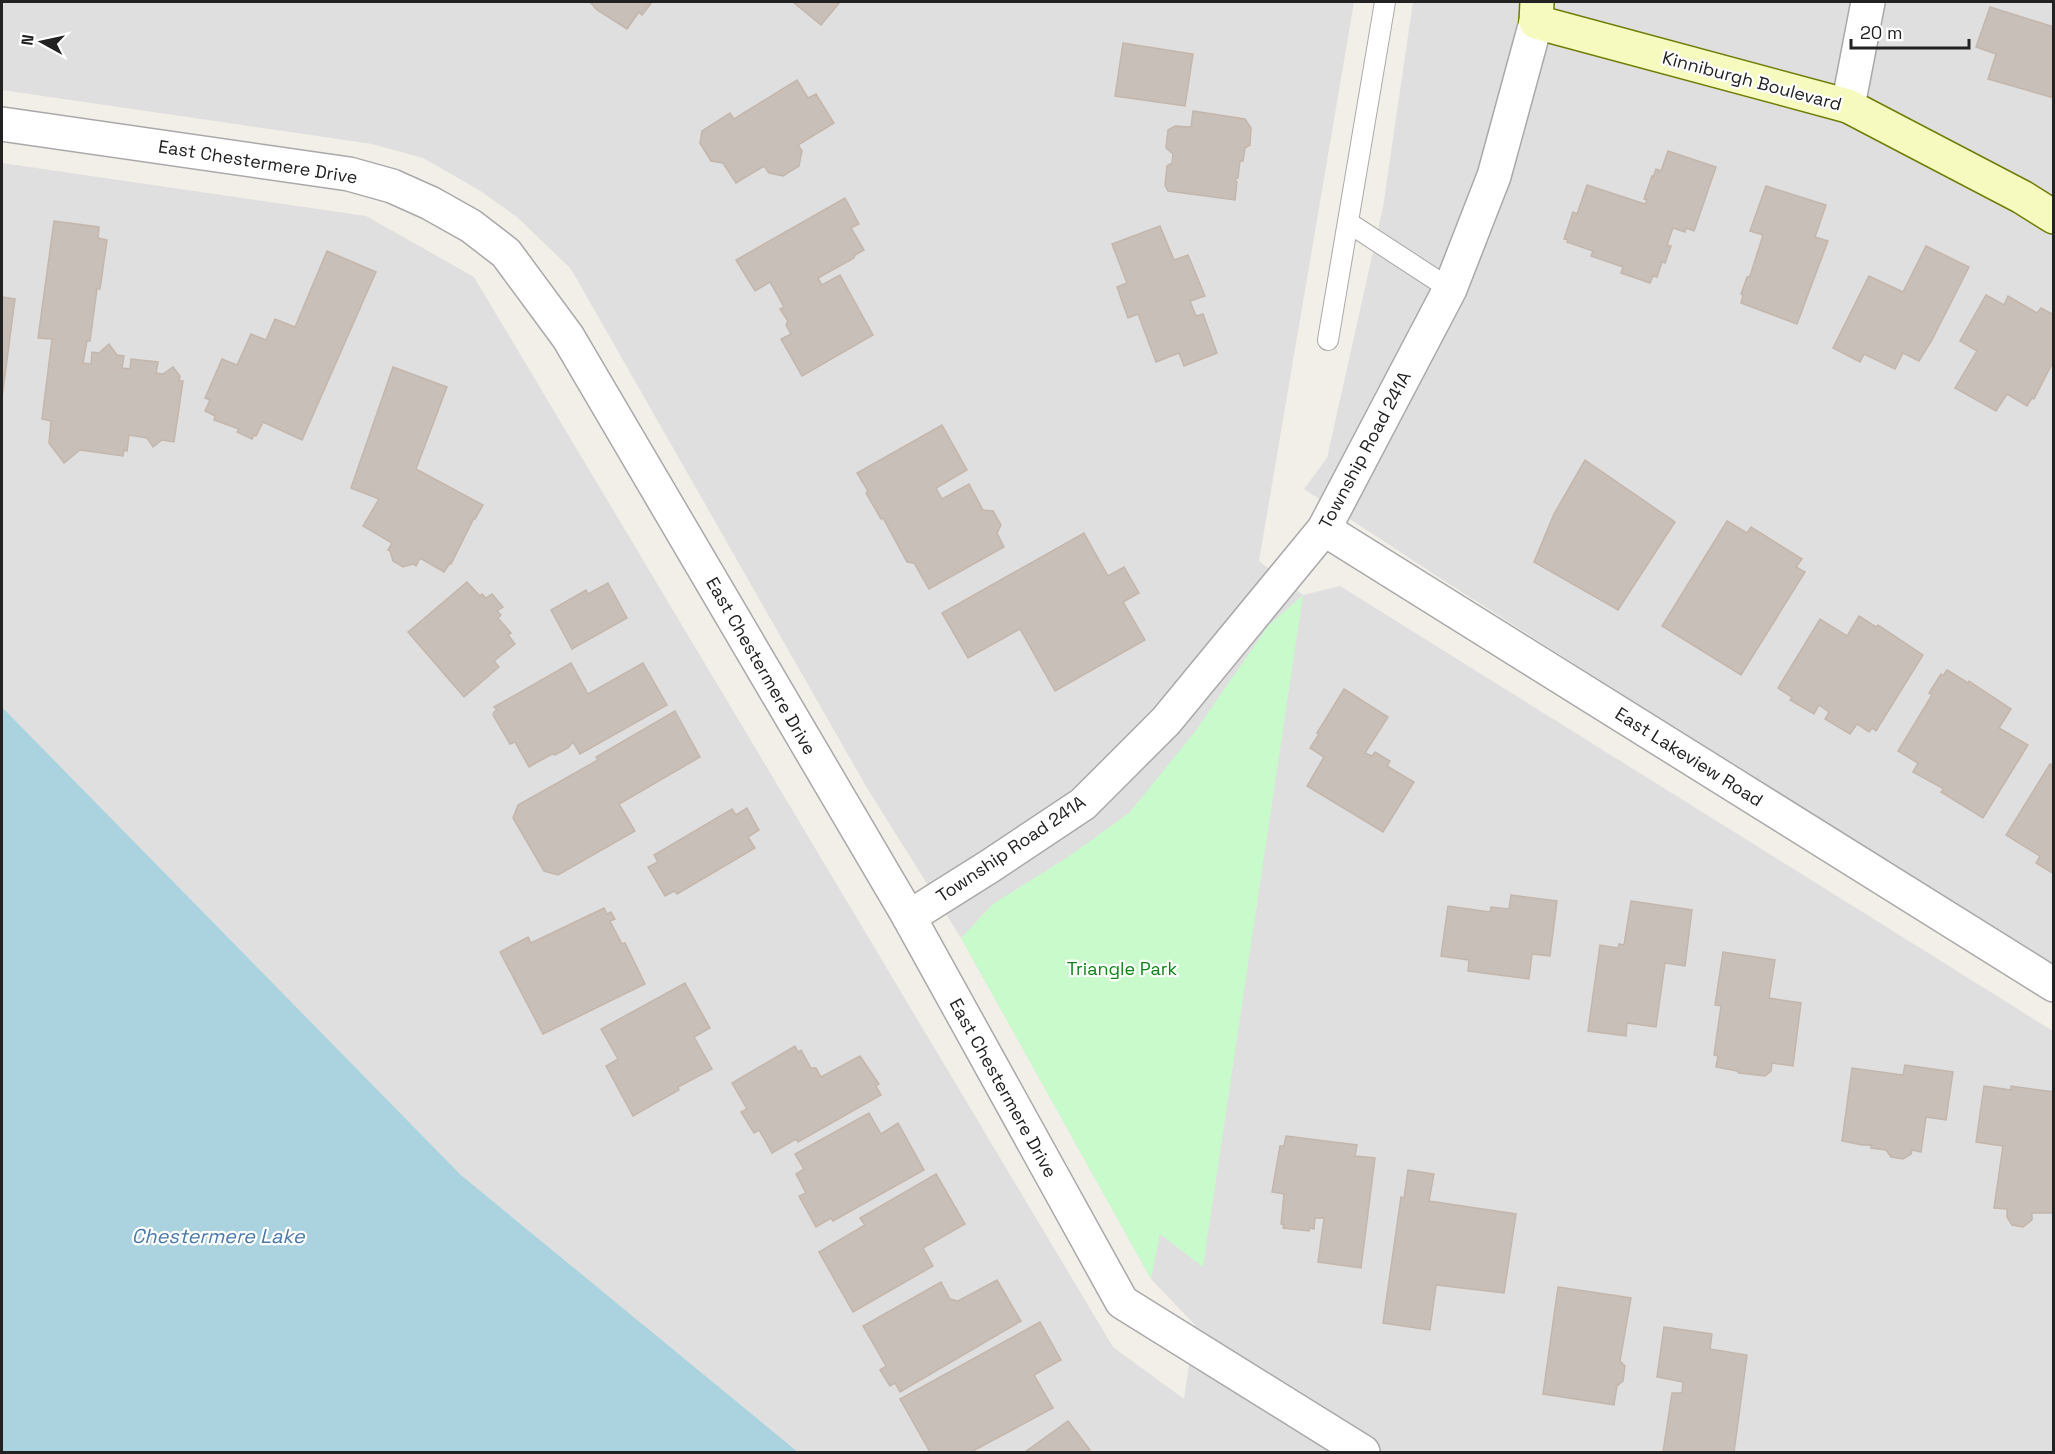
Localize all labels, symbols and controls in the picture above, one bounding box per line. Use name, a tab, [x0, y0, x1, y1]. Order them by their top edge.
north arrow	[12, 12, 72, 72]
scale bar	[1851, 12, 1970, 50]
text: 20 m	[1860, 21, 1903, 44]
text: N	[16, 33, 39, 47]
street label: Kinniburgh Boulevard	[1660, 46, 1844, 116]
street label: East Chestermere Drive	[157, 134, 359, 189]
street label: Township Road 241A	[1313, 367, 1416, 532]
street label: East Chestermere Drive	[701, 573, 822, 759]
street label: East Lakeview Road	[1611, 702, 1767, 811]
street label: Township Road 241A	[932, 790, 1090, 907]
park label: Triangle Park	[1067, 957, 1178, 980]
street label: East Chestermere Drive	[945, 994, 1062, 1181]
water label: Chestermere Lake	[131, 1223, 306, 1249]

